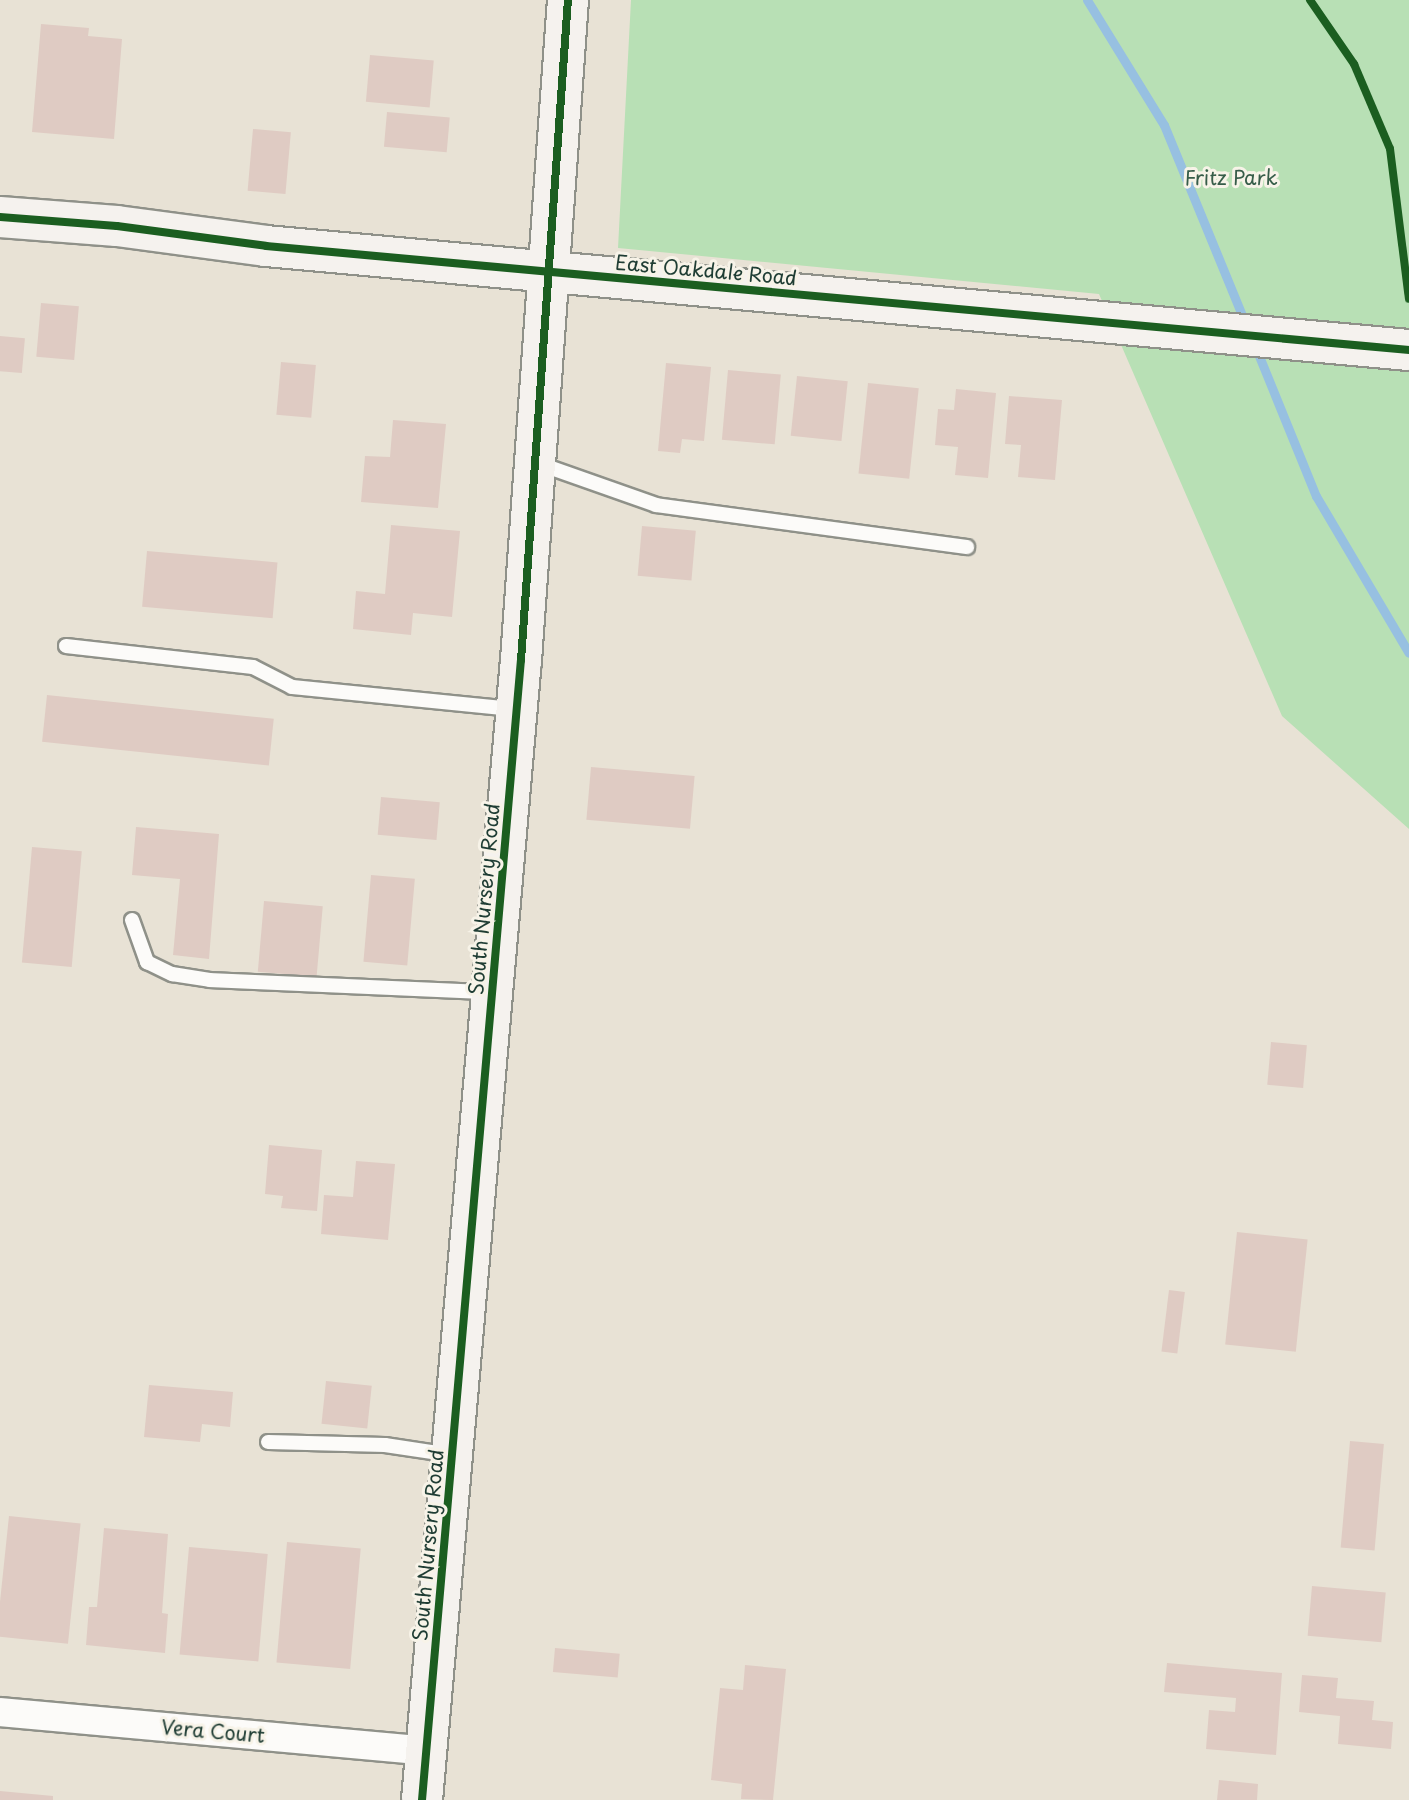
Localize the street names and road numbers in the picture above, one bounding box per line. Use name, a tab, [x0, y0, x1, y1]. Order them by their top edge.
street label: East Oakdale Road	[614, 250, 798, 290]
street label: South Nursery Road	[464, 801, 504, 997]
street label: South Nursery Road	[408, 1447, 448, 1643]
street label: Vera Court	[159, 1714, 267, 1748]

